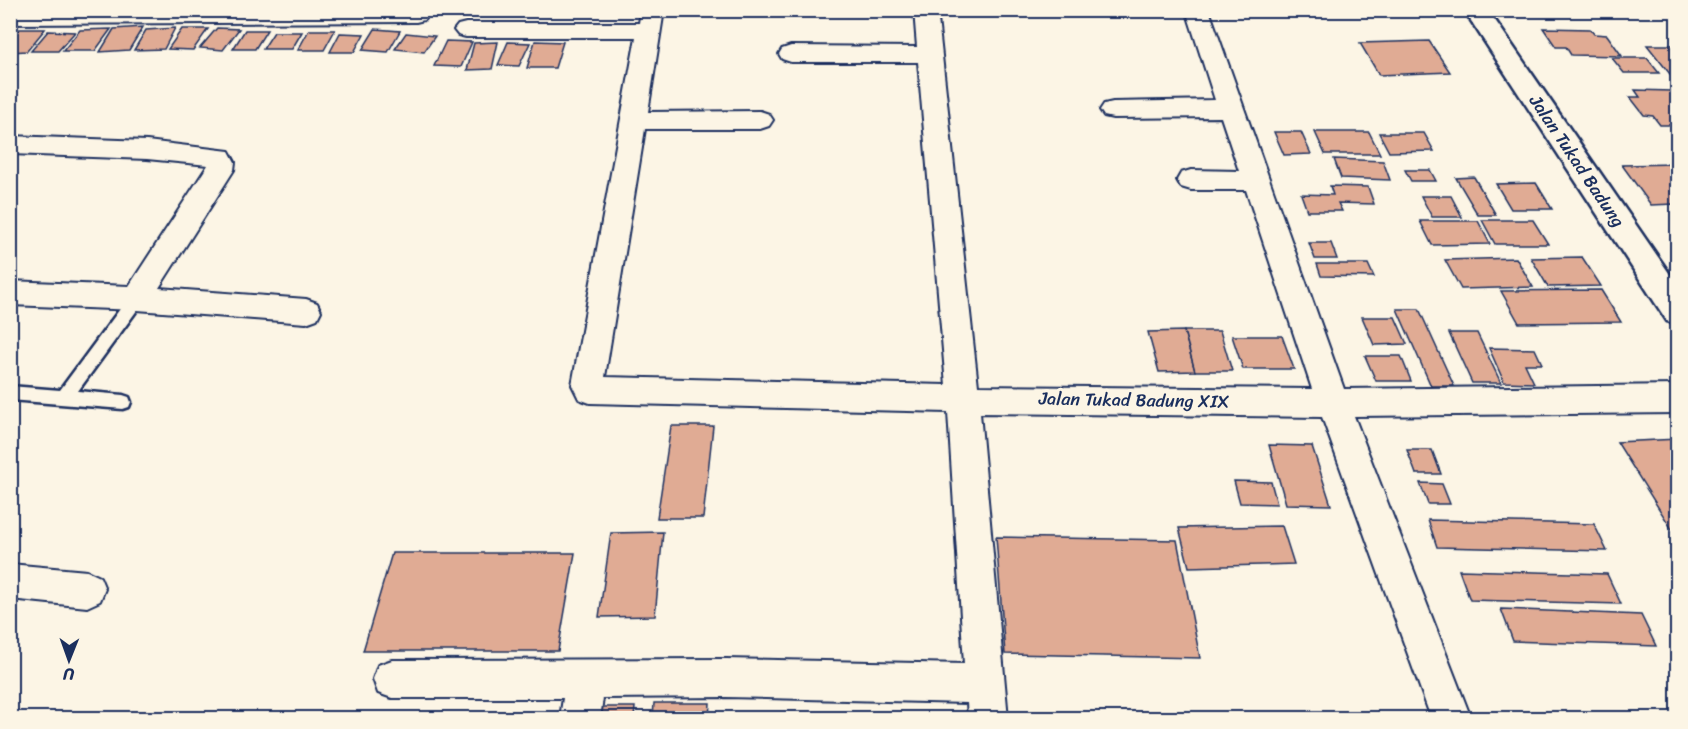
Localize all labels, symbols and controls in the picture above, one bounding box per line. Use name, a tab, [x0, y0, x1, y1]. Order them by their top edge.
street label: Jalan Tukad Badung	[1520, 87, 1634, 234]
street label: Jalan Tukad Badung XIX	[1037, 382, 1230, 418]
north arrow	[39, 630, 99, 690]
text: U	[62, 660, 74, 689]

